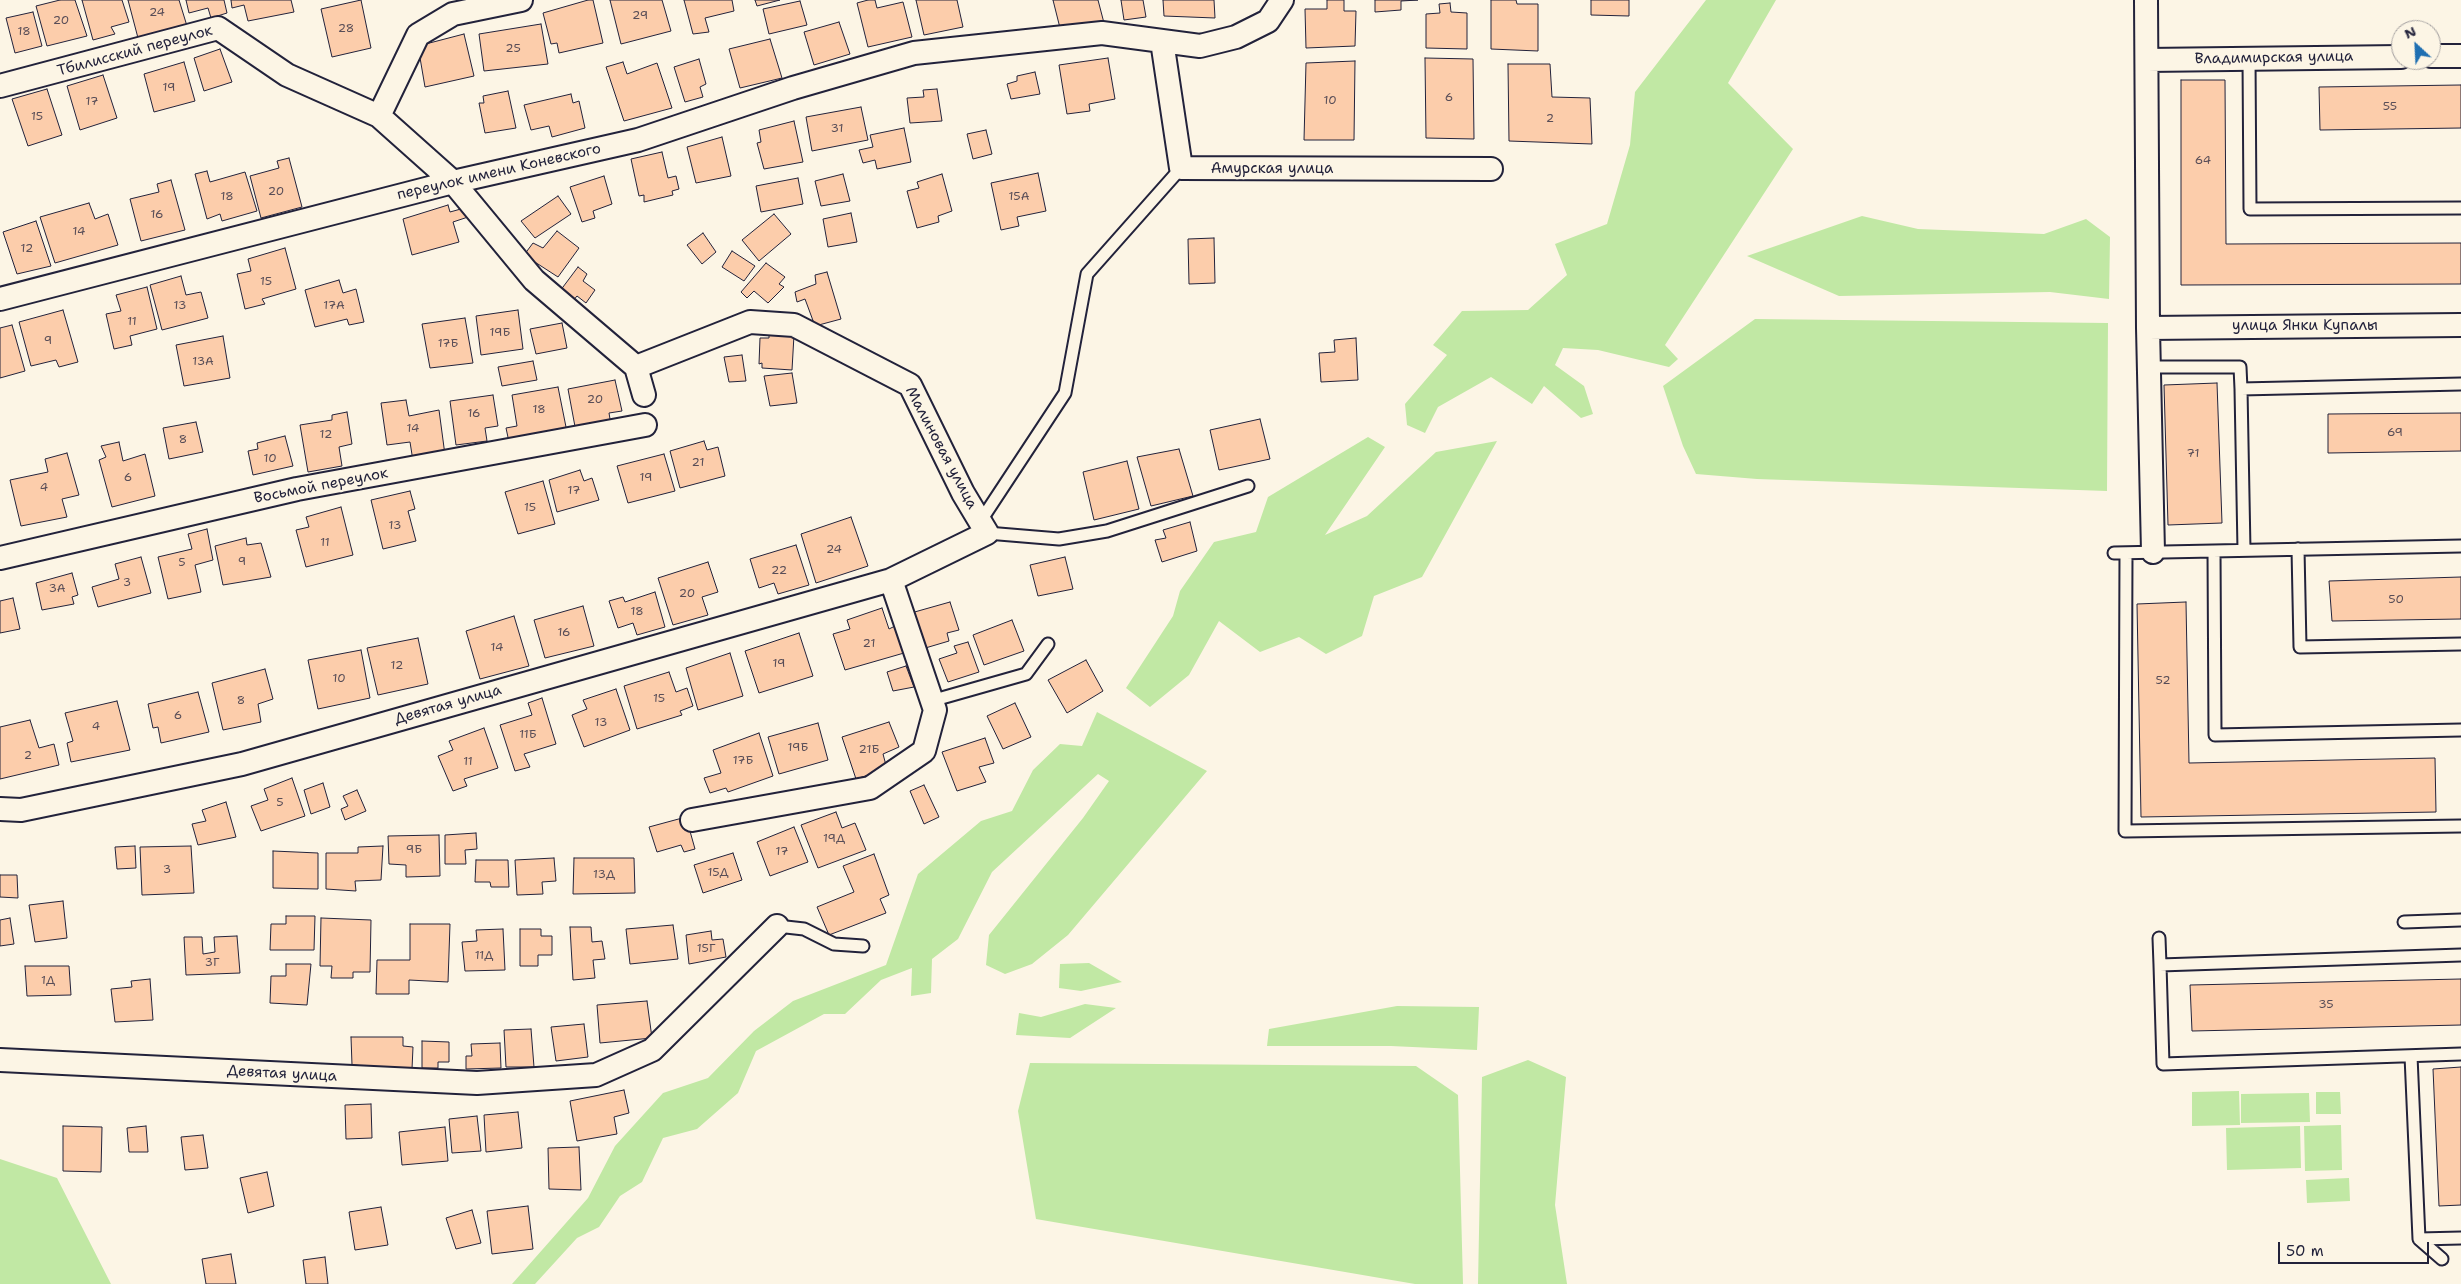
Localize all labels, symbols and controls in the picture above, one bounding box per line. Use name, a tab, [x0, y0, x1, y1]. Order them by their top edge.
house number: 24	[149, 6, 165, 20]
house number: 29	[632, 9, 648, 23]
house number: 20	[53, 14, 69, 28]
north arrow	[2391, 20, 2441, 70]
street label: Тбилисский переулок	[55, 22, 215, 80]
house number: 28	[338, 22, 354, 36]
text: N	[2401, 22, 2419, 43]
house number: 18	[17, 25, 31, 39]
house number: 25	[505, 42, 521, 56]
street label: Владимирская улица	[2195, 48, 2353, 68]
house number: 19	[163, 81, 175, 95]
house number: 6	[1445, 91, 1453, 105]
house number: 10	[1323, 94, 1337, 108]
house number: 17	[86, 95, 98, 109]
house number: 55	[2383, 100, 2397, 114]
house number: 15	[31, 110, 43, 124]
house number: 2	[1546, 112, 1554, 126]
house number: 31	[831, 122, 843, 136]
street label: переулок имени Коневского	[395, 140, 603, 204]
house number: 64	[2195, 154, 2211, 168]
street label: Амурская улица	[1211, 160, 1333, 178]
house number: 20	[268, 185, 284, 199]
house number: 18	[220, 190, 234, 204]
house number: 15А	[1009, 190, 1029, 204]
house number: 16	[150, 208, 164, 222]
house number: 14	[73, 225, 85, 239]
house number: 12	[21, 242, 33, 256]
house number: 15	[260, 275, 272, 289]
house number: 13	[174, 299, 186, 313]
house number: 17А	[323, 299, 345, 313]
house number: 11	[127, 315, 137, 329]
street label: улица Янки Купалы	[2232, 317, 2378, 335]
house number: 19Б	[490, 326, 510, 340]
house number: 9	[44, 334, 52, 348]
house number: 17Б	[438, 337, 458, 351]
house number: 13А	[192, 355, 214, 369]
street label: Малиновая улица	[901, 384, 981, 512]
house number: 20	[587, 393, 603, 407]
house number: 18	[532, 403, 546, 417]
house number: 16	[467, 407, 481, 421]
house number: 14	[407, 422, 419, 436]
house number: 69	[2387, 426, 2403, 440]
house number: 12	[320, 428, 332, 442]
house number: 8	[179, 433, 187, 447]
house number: 71	[2187, 447, 2199, 461]
house number: 10	[263, 452, 277, 466]
house number: 21	[692, 456, 704, 470]
street label: Восьмой переулок	[253, 464, 389, 508]
house number: 6	[124, 471, 132, 485]
house number: 19	[640, 471, 652, 485]
house number: 4	[40, 481, 48, 495]
house number: 17	[568, 484, 580, 498]
house number: 15	[524, 501, 536, 515]
house number: 13	[389, 519, 401, 533]
house number: 11	[320, 536, 330, 550]
house number: 24	[826, 543, 842, 557]
house number: 9	[238, 555, 246, 569]
house number: 5	[178, 556, 186, 570]
house number: 22	[771, 564, 787, 578]
house number: 3	[123, 576, 131, 590]
house number: 3А	[48, 582, 66, 596]
house number: 20	[679, 587, 695, 601]
house number: 50	[2388, 593, 2404, 607]
house number: 18	[630, 605, 644, 619]
house number: 16	[557, 626, 571, 640]
house number: 21	[863, 637, 875, 651]
house number: 14	[491, 641, 503, 655]
house number: 19	[773, 657, 785, 671]
house number: 12	[391, 659, 403, 673]
house number: 10	[332, 672, 346, 686]
house number: 52	[2155, 674, 2171, 688]
street label: Девятая улица	[392, 681, 504, 729]
house number: 15	[653, 692, 665, 706]
house number: 8	[237, 694, 245, 708]
house number: 6	[174, 709, 182, 723]
house number: 13	[595, 716, 607, 730]
house number: 4	[92, 720, 100, 734]
house number: 11Б	[519, 728, 537, 742]
house number: 19Б	[788, 741, 808, 755]
house number: 21Б	[859, 743, 879, 757]
house number: 2	[24, 749, 32, 763]
house number: 17Б	[733, 754, 753, 768]
house number: 11	[463, 755, 473, 769]
house number: 5	[276, 796, 284, 810]
house number: 19Д	[823, 832, 845, 846]
house number: 9Б	[406, 843, 422, 857]
house number: 17	[776, 845, 788, 859]
house number: 3	[163, 863, 171, 877]
house number: 15Д	[707, 866, 729, 880]
house number: 13Д	[593, 868, 615, 882]
house number: 15Г	[697, 942, 715, 956]
house number: 11Д	[475, 949, 493, 963]
house number: 3Г	[205, 956, 219, 970]
house number: 1Д	[41, 974, 55, 988]
house number: 35	[2318, 998, 2334, 1012]
street label: Девятая улица	[226, 1062, 338, 1086]
scale bar	[2281, 1232, 2432, 1264]
text: 50 m	[2286, 1241, 2324, 1261]

